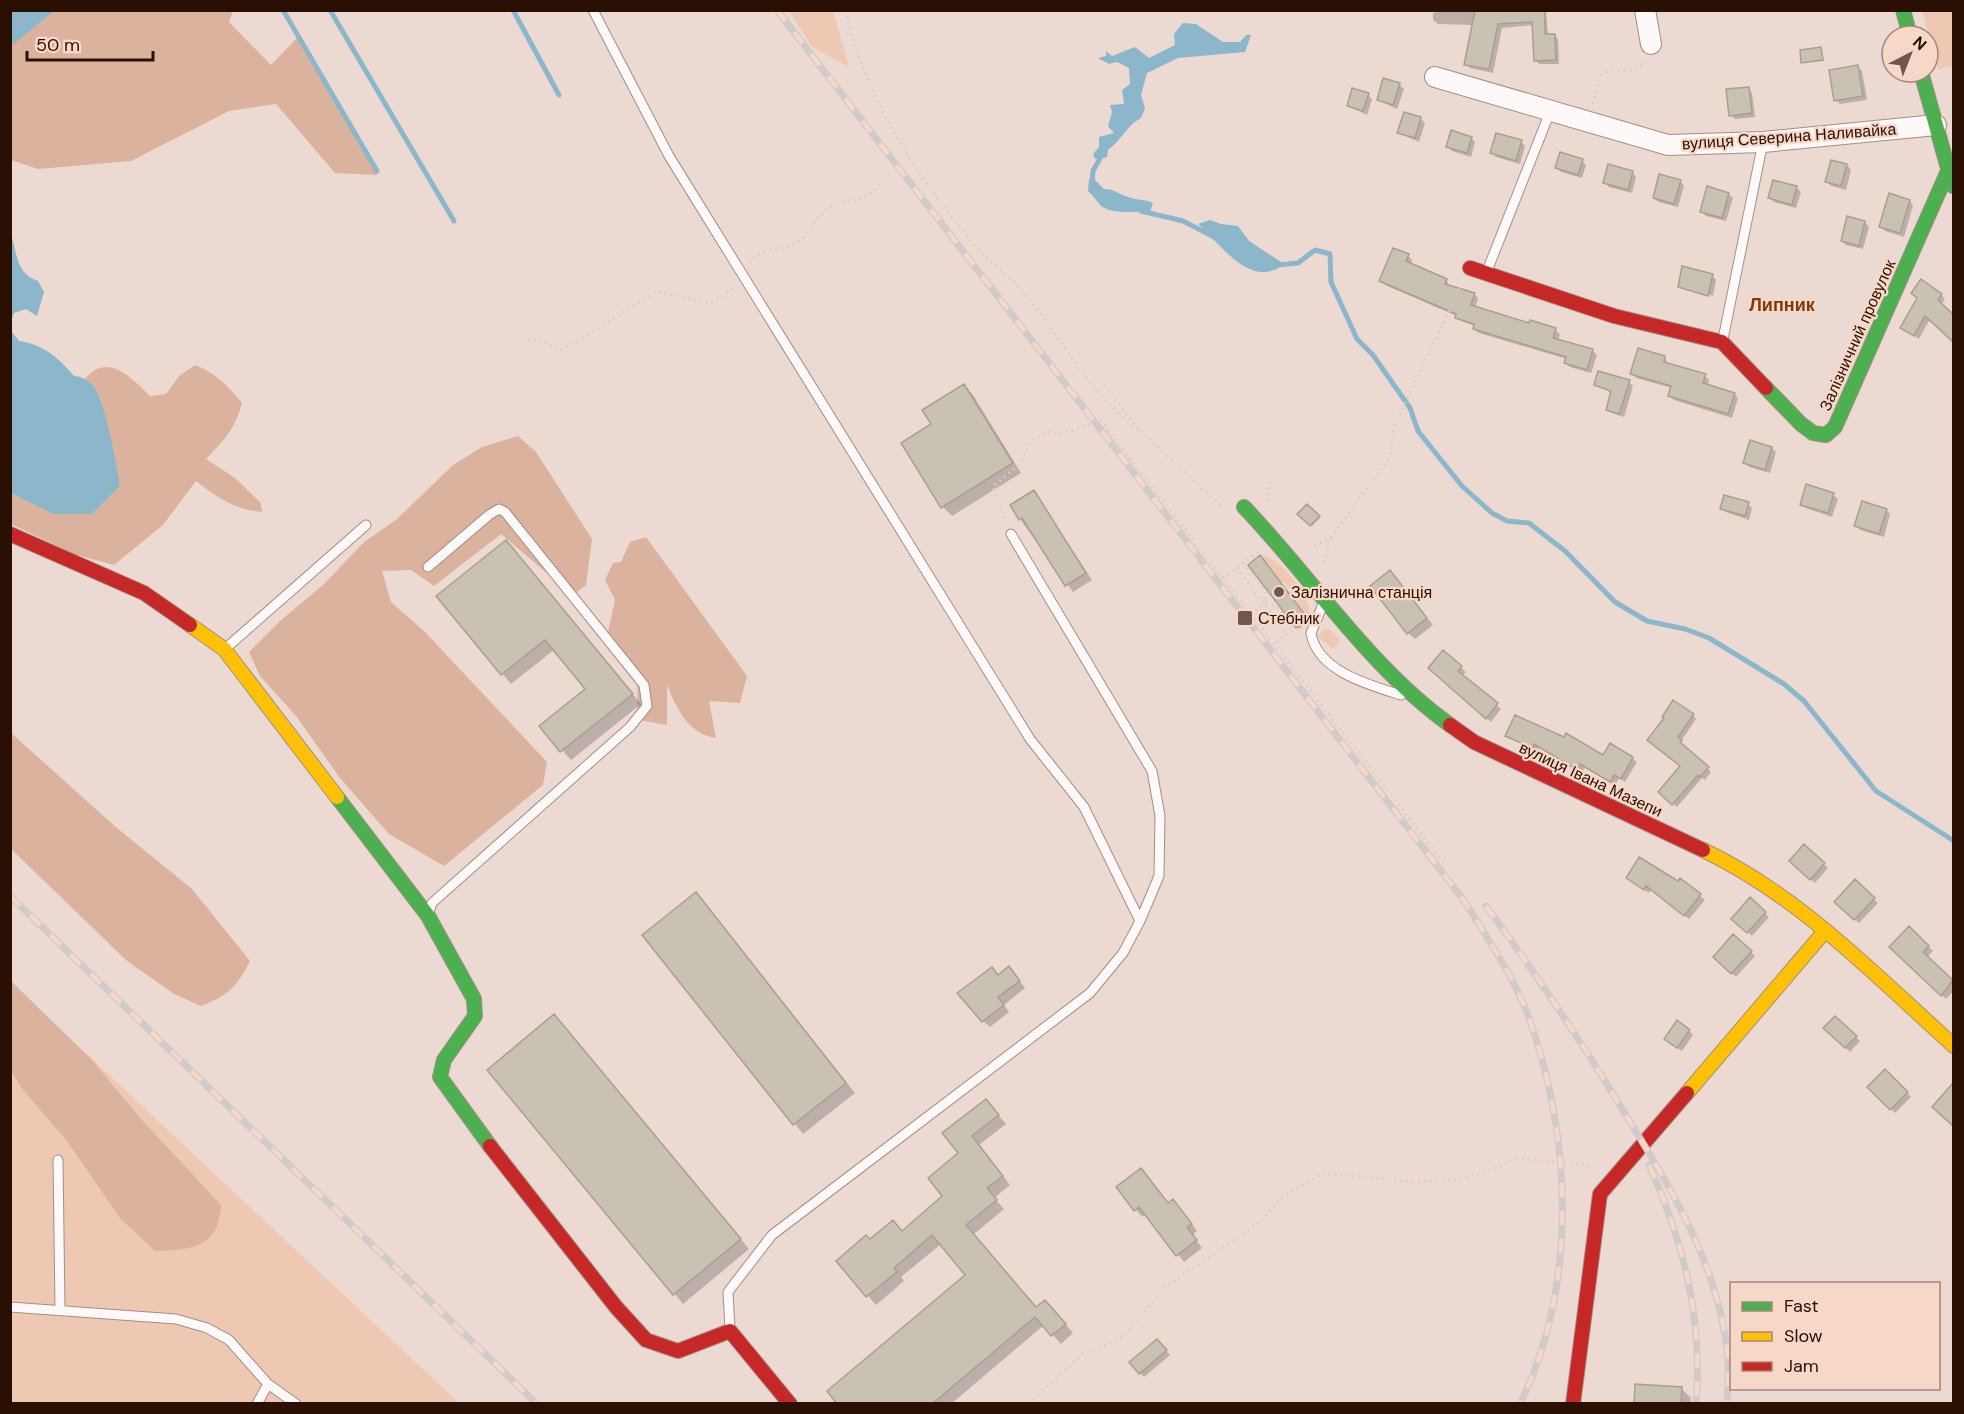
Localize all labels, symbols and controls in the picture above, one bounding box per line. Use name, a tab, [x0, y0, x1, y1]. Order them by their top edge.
scale bar	[27, 24, 153, 62]
north arrow	[1880, 24, 1940, 84]
text: N	[1908, 32, 1931, 55]
text: 50 m	[36, 33, 80, 57]
street label: вулиця Северина Наливайка	[1681, 119, 1897, 154]
street label: Залізничний провулок	[1815, 255, 1901, 414]
district label: Липник	[1749, 293, 1816, 317]
place label: Залізнична станція	[1291, 582, 1432, 603]
marker: Залізнична станція	[1272, 585, 1286, 599]
place label: Стебник	[1258, 608, 1320, 629]
marker: Стебник	[1236, 609, 1254, 627]
street label: вулиця Івана Мазепи	[1516, 737, 1666, 822]
legend	[1730, 1282, 1940, 1390]
text: Fast	[1784, 1294, 1819, 1318]
text: Slow	[1784, 1324, 1823, 1348]
text: Jam	[1784, 1354, 1819, 1378]

